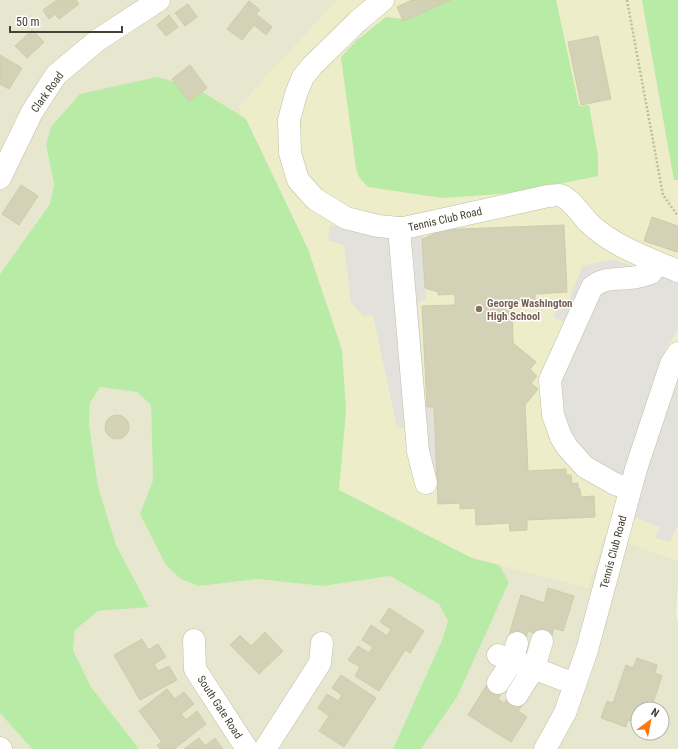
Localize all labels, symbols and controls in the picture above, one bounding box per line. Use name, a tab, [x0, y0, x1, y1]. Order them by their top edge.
scale bar	[10, 8, 122, 34]
text: 50 m	[16, 15, 40, 29]
street label: Clark Road	[28, 69, 66, 115]
street label: Tennis Club Road	[407, 205, 483, 234]
place label: George Washington High School	[487, 297, 573, 323]
marker: George Washington High School	[474, 304, 484, 314]
street label: Tennis Club Road	[597, 514, 629, 590]
street label: South Gate Road	[194, 673, 245, 741]
north arrow	[630, 701, 670, 741]
text: N	[649, 706, 662, 720]

